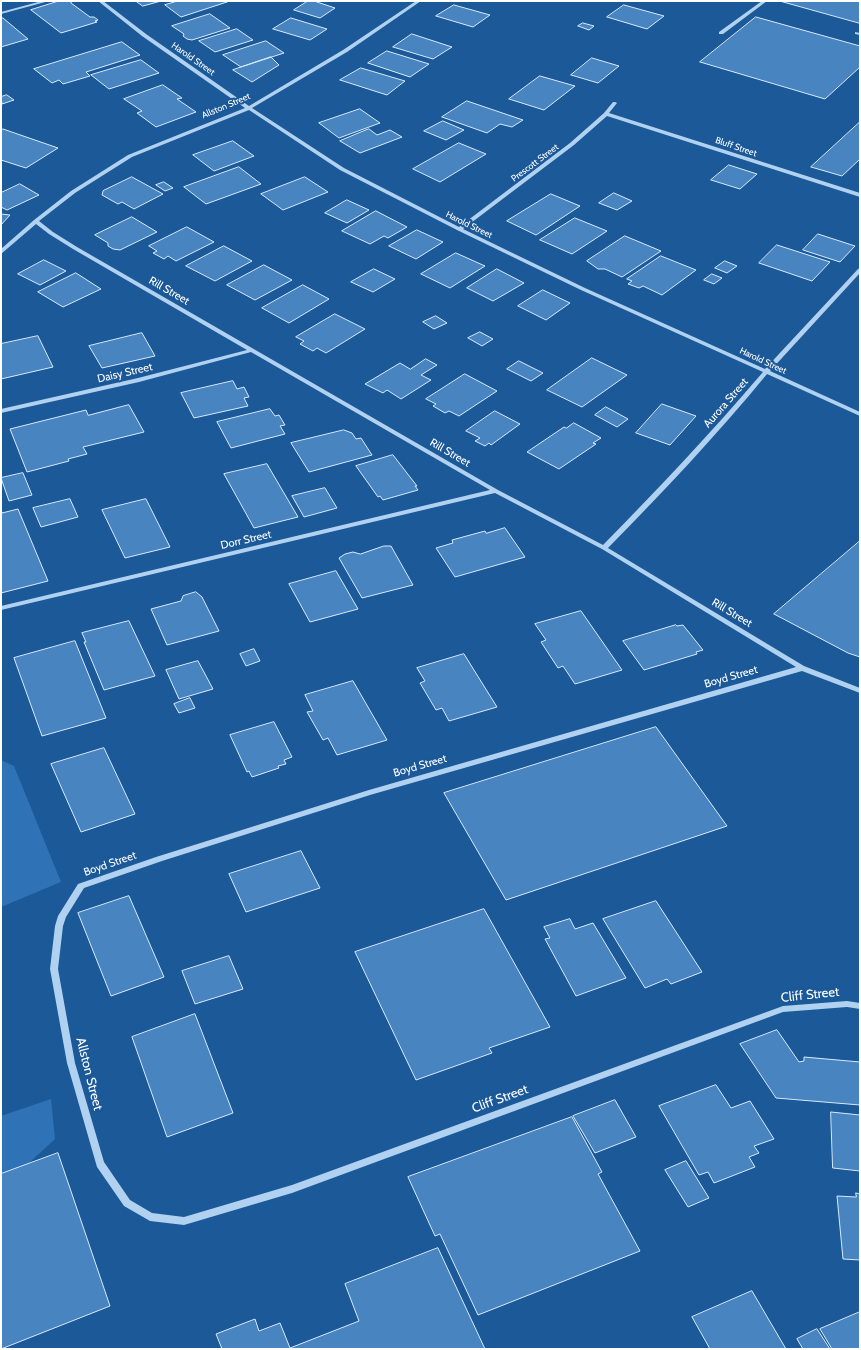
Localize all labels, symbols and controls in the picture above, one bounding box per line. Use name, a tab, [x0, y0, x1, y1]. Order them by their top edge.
street label: Harold Street	[169, 40, 217, 78]
street label: Allston Street	[200, 91, 252, 121]
street label: Bluff Street	[714, 135, 758, 159]
street label: Prescott Street	[509, 142, 561, 184]
street label: Harold Street	[444, 209, 494, 241]
street label: Rill Street	[146, 274, 192, 308]
street label: Harold Street	[738, 345, 788, 377]
street label: Daisy Street	[96, 360, 154, 386]
street label: Aurora Street	[701, 376, 751, 430]
street label: Rill Street	[427, 436, 473, 470]
street label: Dorr Street	[219, 528, 273, 552]
street label: Rill Street	[709, 596, 755, 630]
street label: Boyd Street	[703, 663, 759, 691]
street label: Boyd Street	[392, 752, 448, 780]
street label: Boyd Street	[82, 849, 138, 879]
street label: Cliff Street	[780, 984, 840, 1006]
street label: Allston Street	[72, 1036, 106, 1112]
street label: Cliff Street	[470, 1082, 530, 1116]

